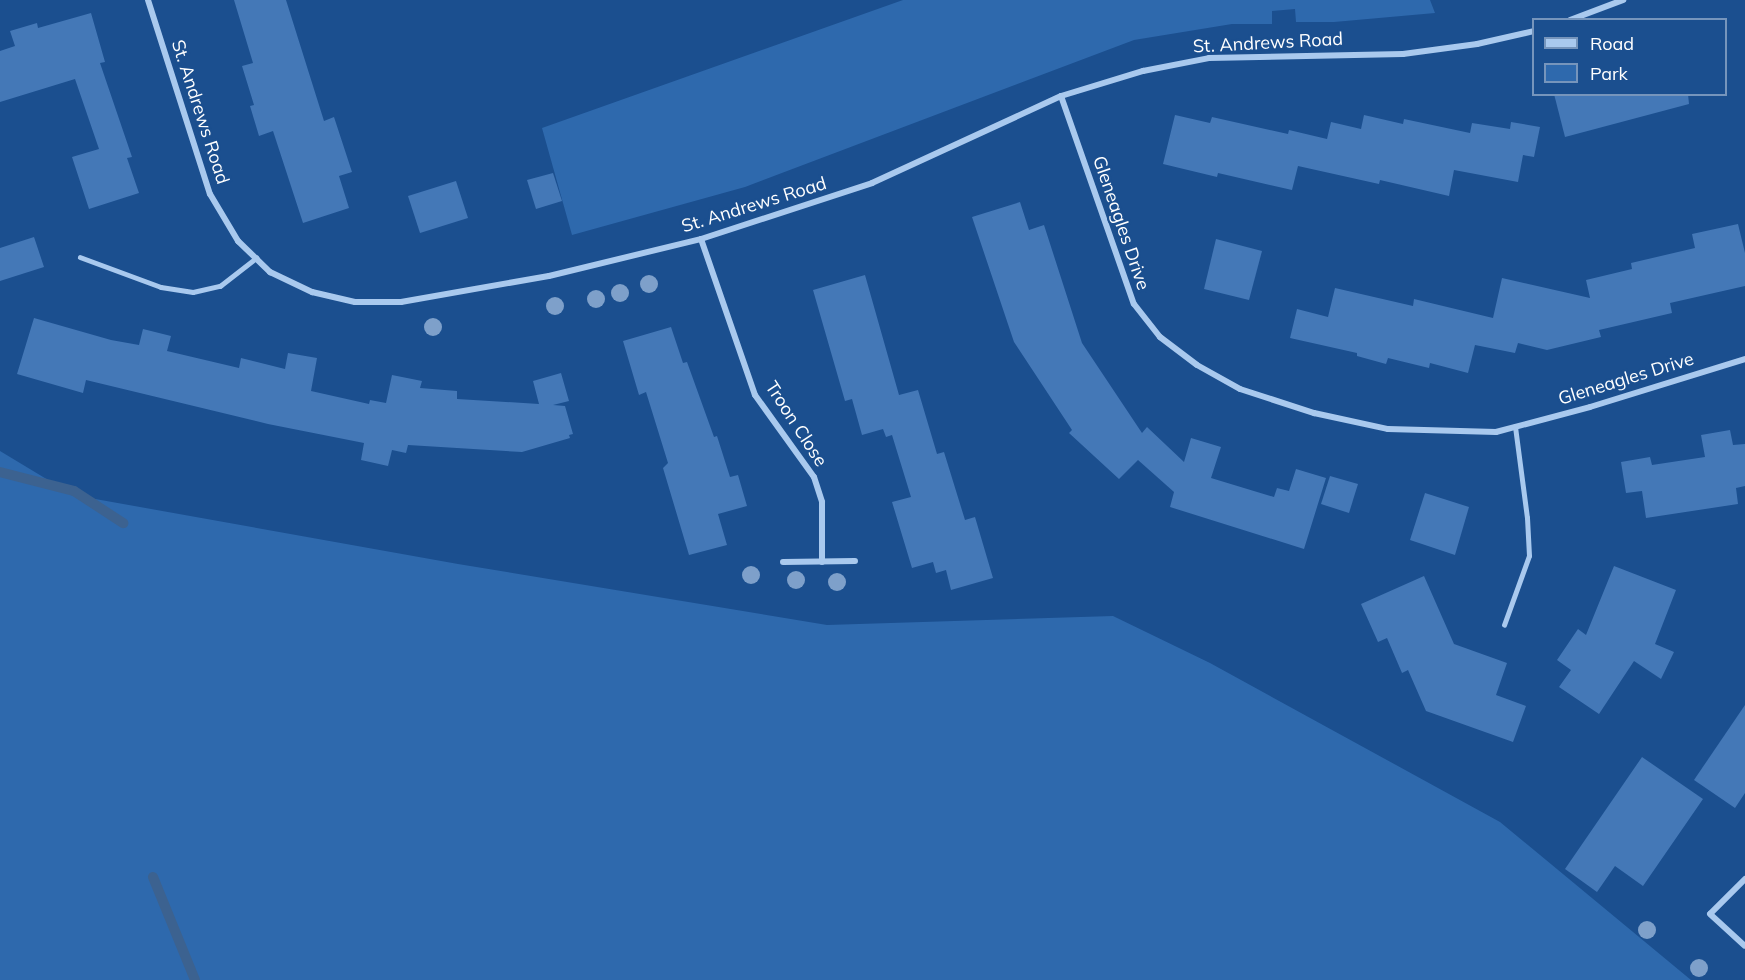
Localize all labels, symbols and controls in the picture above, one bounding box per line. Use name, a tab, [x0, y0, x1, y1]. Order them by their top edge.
legend	[1532, 18, 1727, 96]
street label: St. Andrews Road	[1192, 28, 1344, 58]
text: Road	[1590, 32, 1634, 55]
street label: St. Andrews Road	[166, 37, 234, 187]
text: Park	[1590, 62, 1628, 85]
street label: Gleneagles Drive	[1088, 153, 1154, 293]
street label: St. Andrews Road	[679, 173, 829, 237]
street label: Gleneagles Drive	[1556, 348, 1696, 410]
street label: Troon Close	[760, 377, 832, 471]

